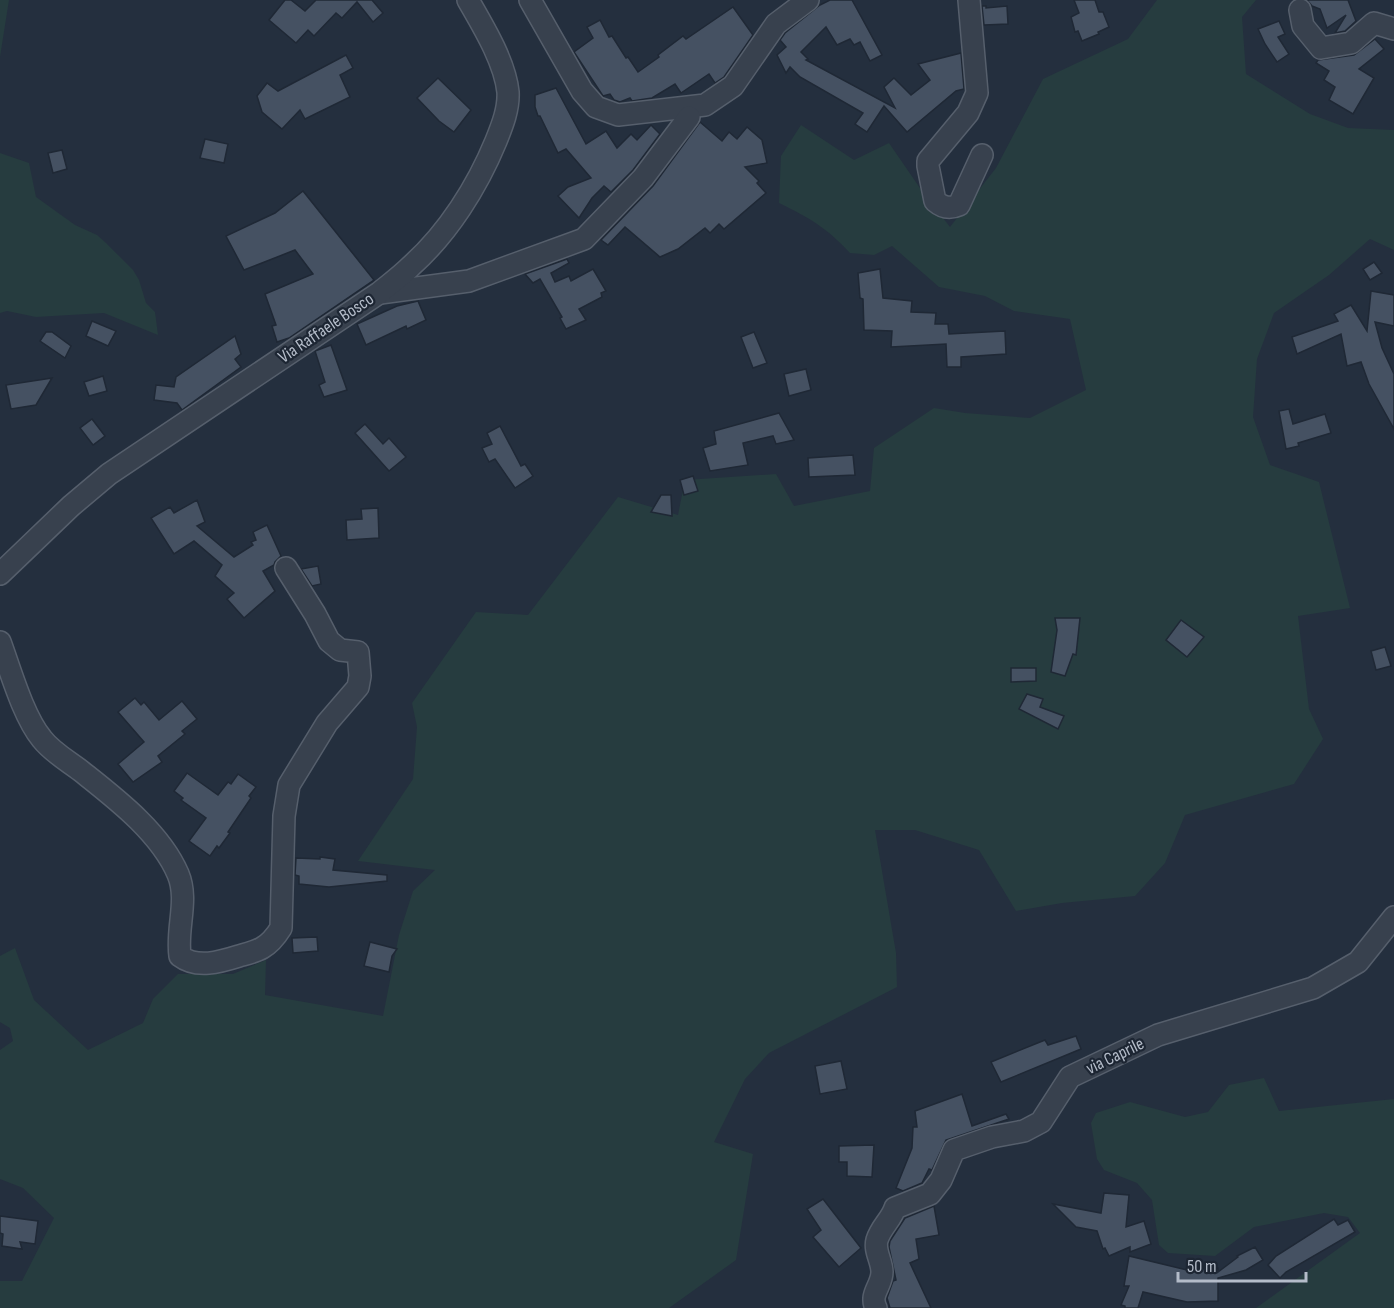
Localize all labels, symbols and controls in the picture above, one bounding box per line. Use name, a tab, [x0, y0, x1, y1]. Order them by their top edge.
street label: Via Raffaele Bosco	[274, 288, 378, 368]
street label: via Caprile	[1083, 1033, 1147, 1079]
scale bar	[1178, 1245, 1306, 1283]
text: 50 m	[1187, 1256, 1217, 1277]

